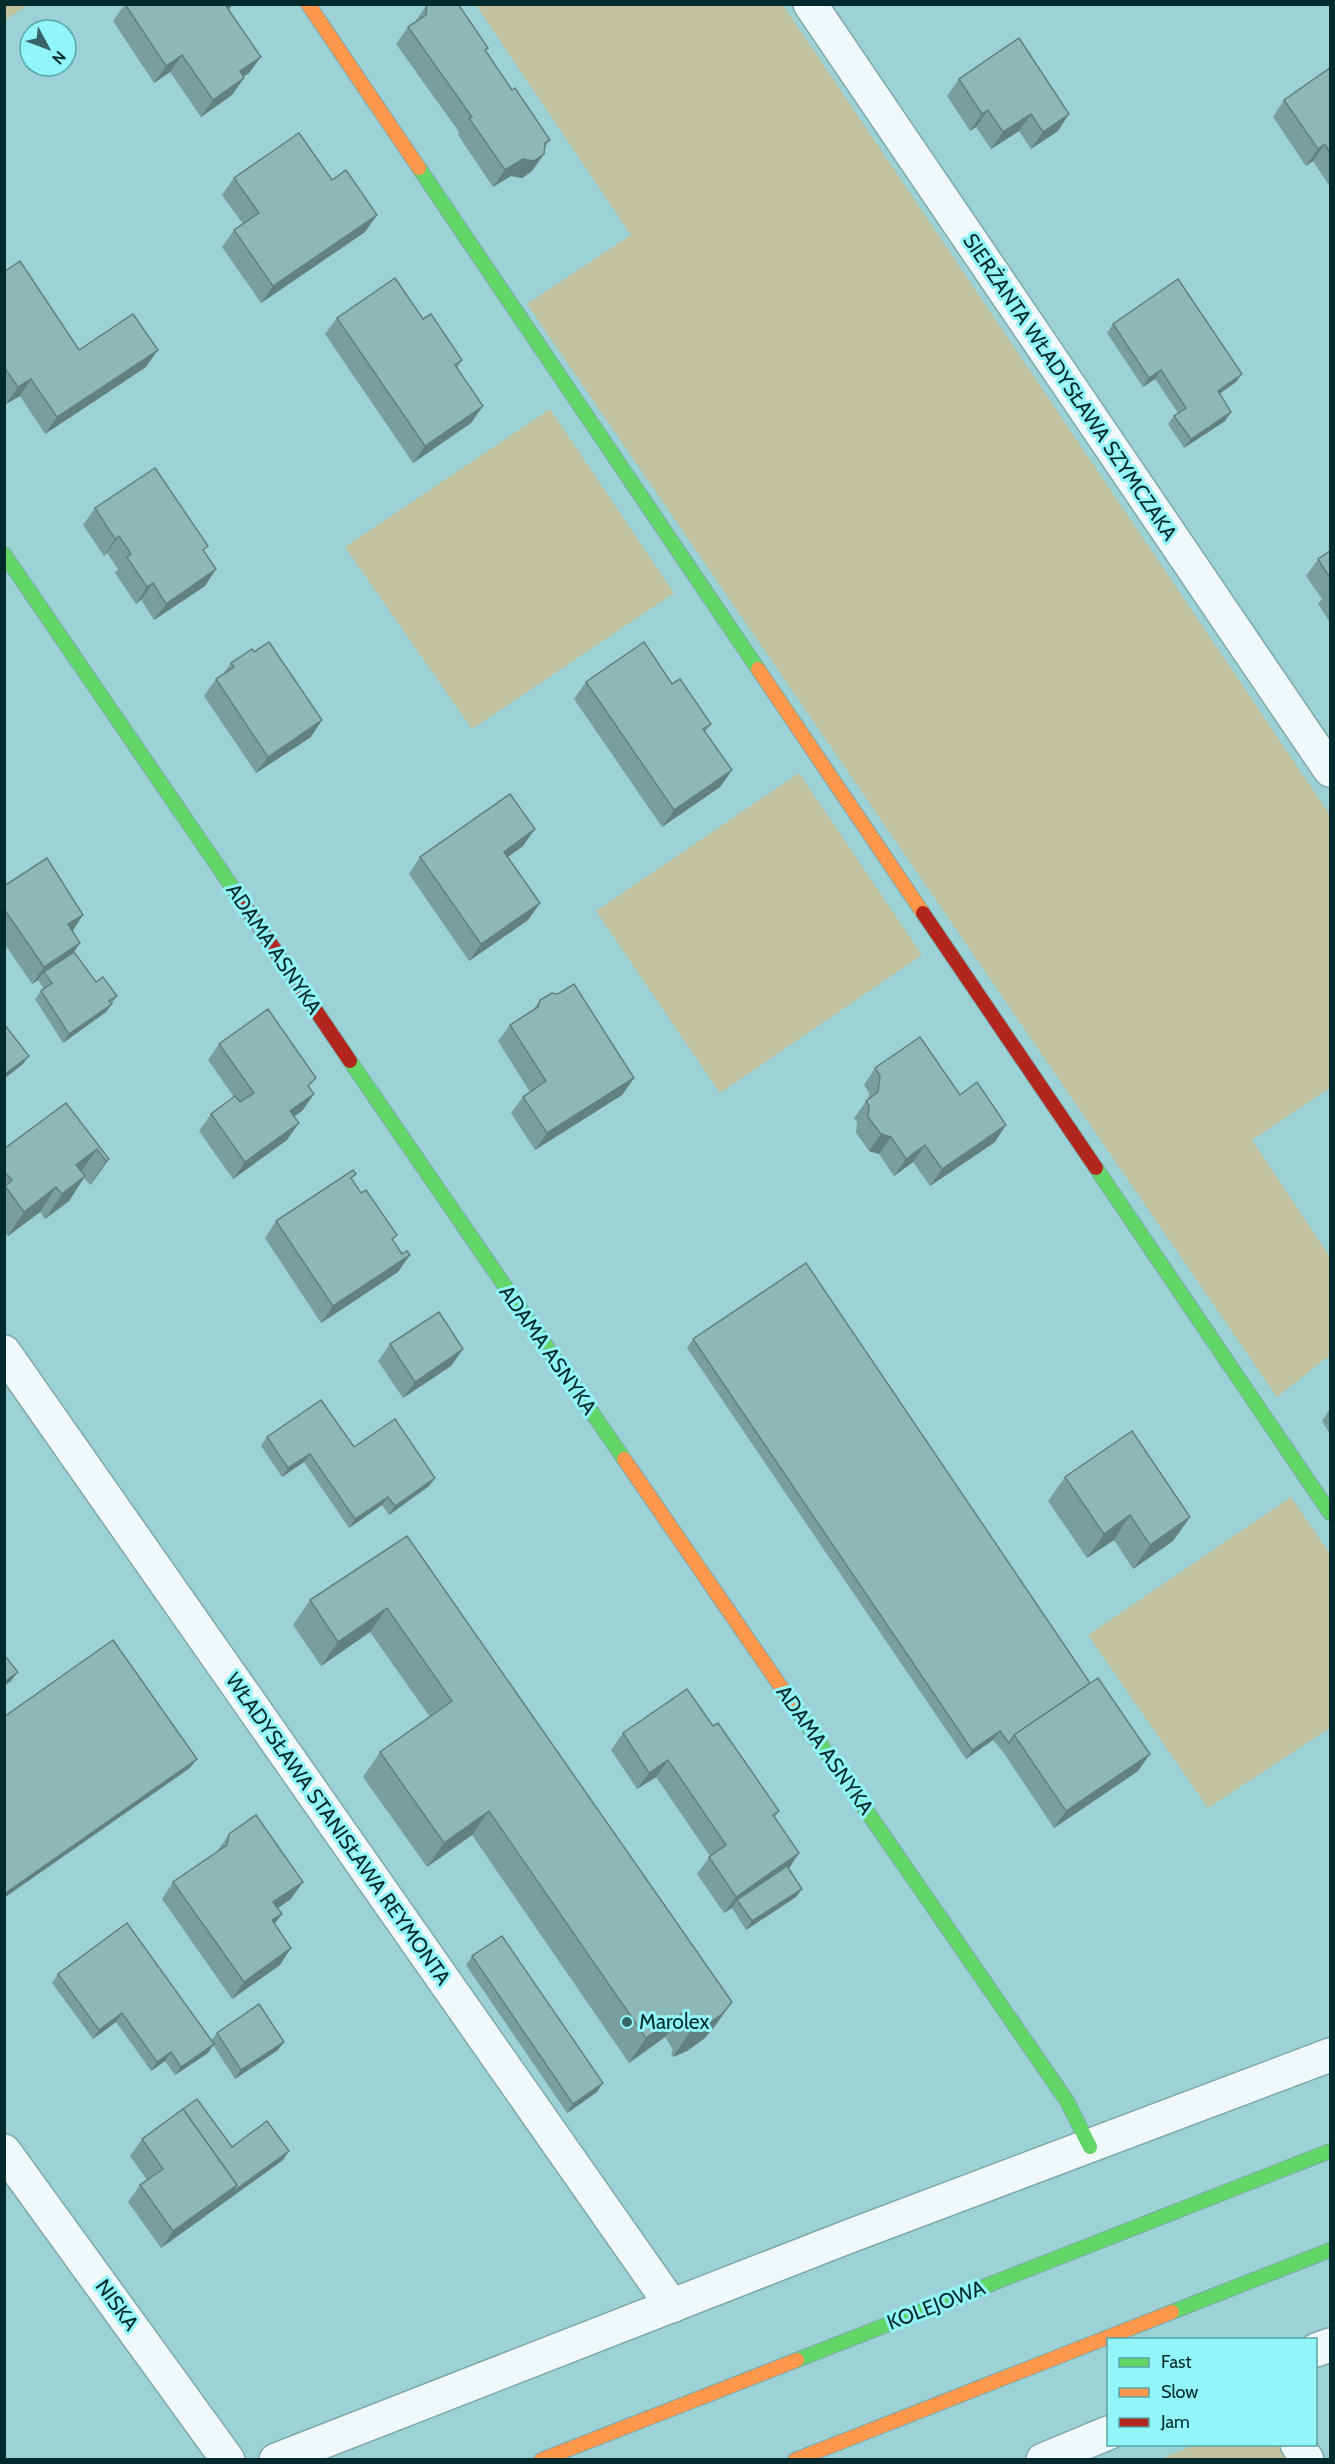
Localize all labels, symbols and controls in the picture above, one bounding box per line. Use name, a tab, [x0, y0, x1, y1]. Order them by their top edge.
north arrow	[18, 18, 78, 78]
text: N	[48, 47, 70, 68]
street label: SIERŻANTA WŁADYSŁAWA SZYMCZAKA	[958, 228, 1183, 545]
street label: ADAMA ASNYKA	[221, 879, 327, 1019]
street label: ADAMA ASNYKA	[494, 1280, 602, 1419]
street label: WŁADYSŁAWA STANISŁAWA REYMONTA	[221, 1668, 456, 1990]
street label: ADAMA ASNYKA	[771, 1680, 879, 1819]
place label: Marolex	[639, 2009, 709, 2034]
marker: Marolex	[620, 2015, 634, 2029]
street label: NISKA	[90, 2274, 144, 2335]
street label: KOLEJOWA	[883, 2274, 988, 2335]
legend	[1107, 2338, 1317, 2446]
text: Fast	[1161, 2351, 1192, 2373]
text: Slow	[1161, 2381, 1198, 2403]
text: Jam	[1160, 2411, 1190, 2433]

